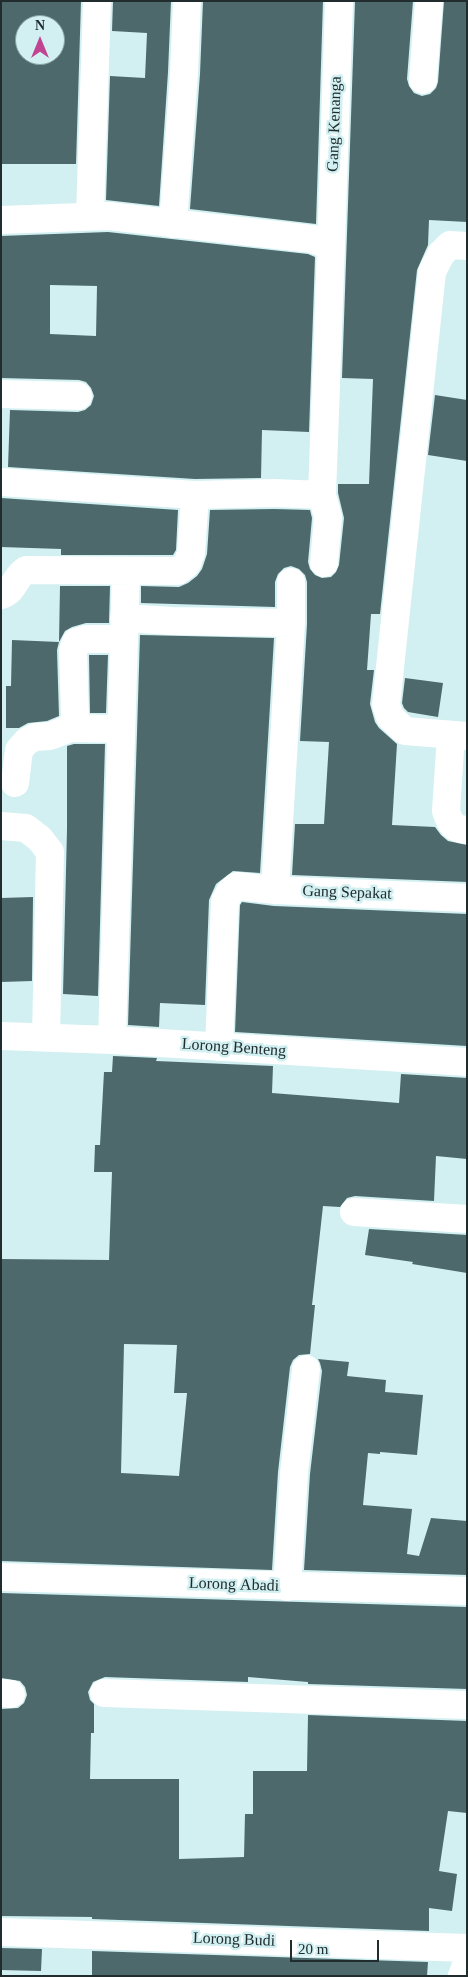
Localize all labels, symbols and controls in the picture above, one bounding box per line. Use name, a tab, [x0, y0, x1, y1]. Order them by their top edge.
north arrow	[15, 15, 65, 65]
text: N	[35, 18, 45, 33]
street label: Gang Kenanga	[324, 76, 346, 172]
street label: Gang Sepakat	[302, 882, 392, 904]
street label: Lorong Benteng	[181, 1035, 287, 1061]
street label: Lorong Abadi	[189, 1574, 279, 1596]
street label: Lorong Budi	[193, 1929, 275, 1951]
scale bar	[293, 1930, 382, 1962]
text: 20 m	[298, 1941, 328, 1957]

